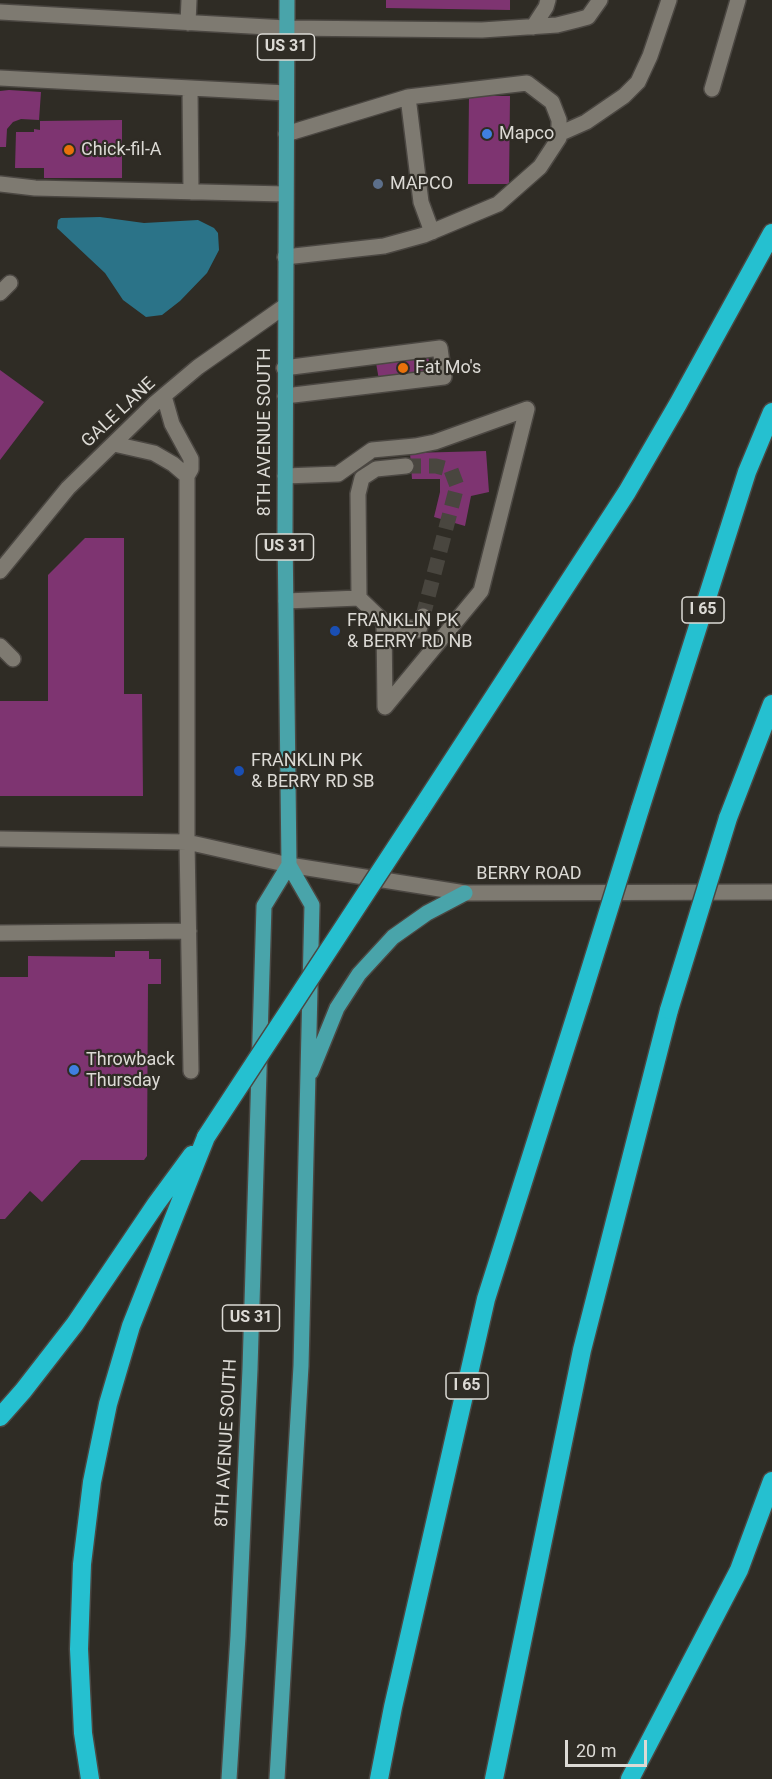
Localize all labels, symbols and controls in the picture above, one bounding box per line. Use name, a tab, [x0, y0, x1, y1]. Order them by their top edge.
road number: US 31	[258, 34, 314, 60]
place label: Mapco	[499, 123, 554, 145]
marker: Mapco	[480, 127, 494, 141]
place label: Chick-fil-A	[81, 139, 162, 161]
marker: Chick-fil-A	[62, 143, 76, 157]
place label: MAPCO	[390, 173, 453, 195]
marker: MAPCO	[371, 177, 385, 191]
street label: 8TH AVENUE SOUTH	[254, 348, 276, 516]
place label: Fat Mo's	[415, 357, 481, 379]
marker: Fat Mo's	[396, 361, 410, 375]
street label: GALE LANE	[78, 373, 160, 453]
road number: US 31	[256, 534, 314, 560]
road number: I 65	[682, 597, 724, 623]
place label: FRANKLIN PK & BERRY RD NB	[347, 610, 473, 652]
marker: FRANKLIN PK & BERRY RD NB	[328, 624, 342, 638]
place label: FRANKLIN PK & BERRY RD SB	[251, 750, 374, 792]
marker: FRANKLIN PK & BERRY RD SB	[232, 764, 246, 778]
street label: BERRY ROAD	[476, 863, 582, 885]
place label: Throwback Thursday	[86, 1049, 175, 1092]
marker: Throwback Thursday	[67, 1063, 81, 1077]
road number: US 31	[222, 1305, 280, 1331]
street label: 8TH AVENUE SOUTH	[212, 1358, 242, 1528]
road number: I 65	[446, 1373, 488, 1399]
scale bar	[568, 1728, 650, 1766]
text: 20 m	[576, 1740, 616, 1761]

